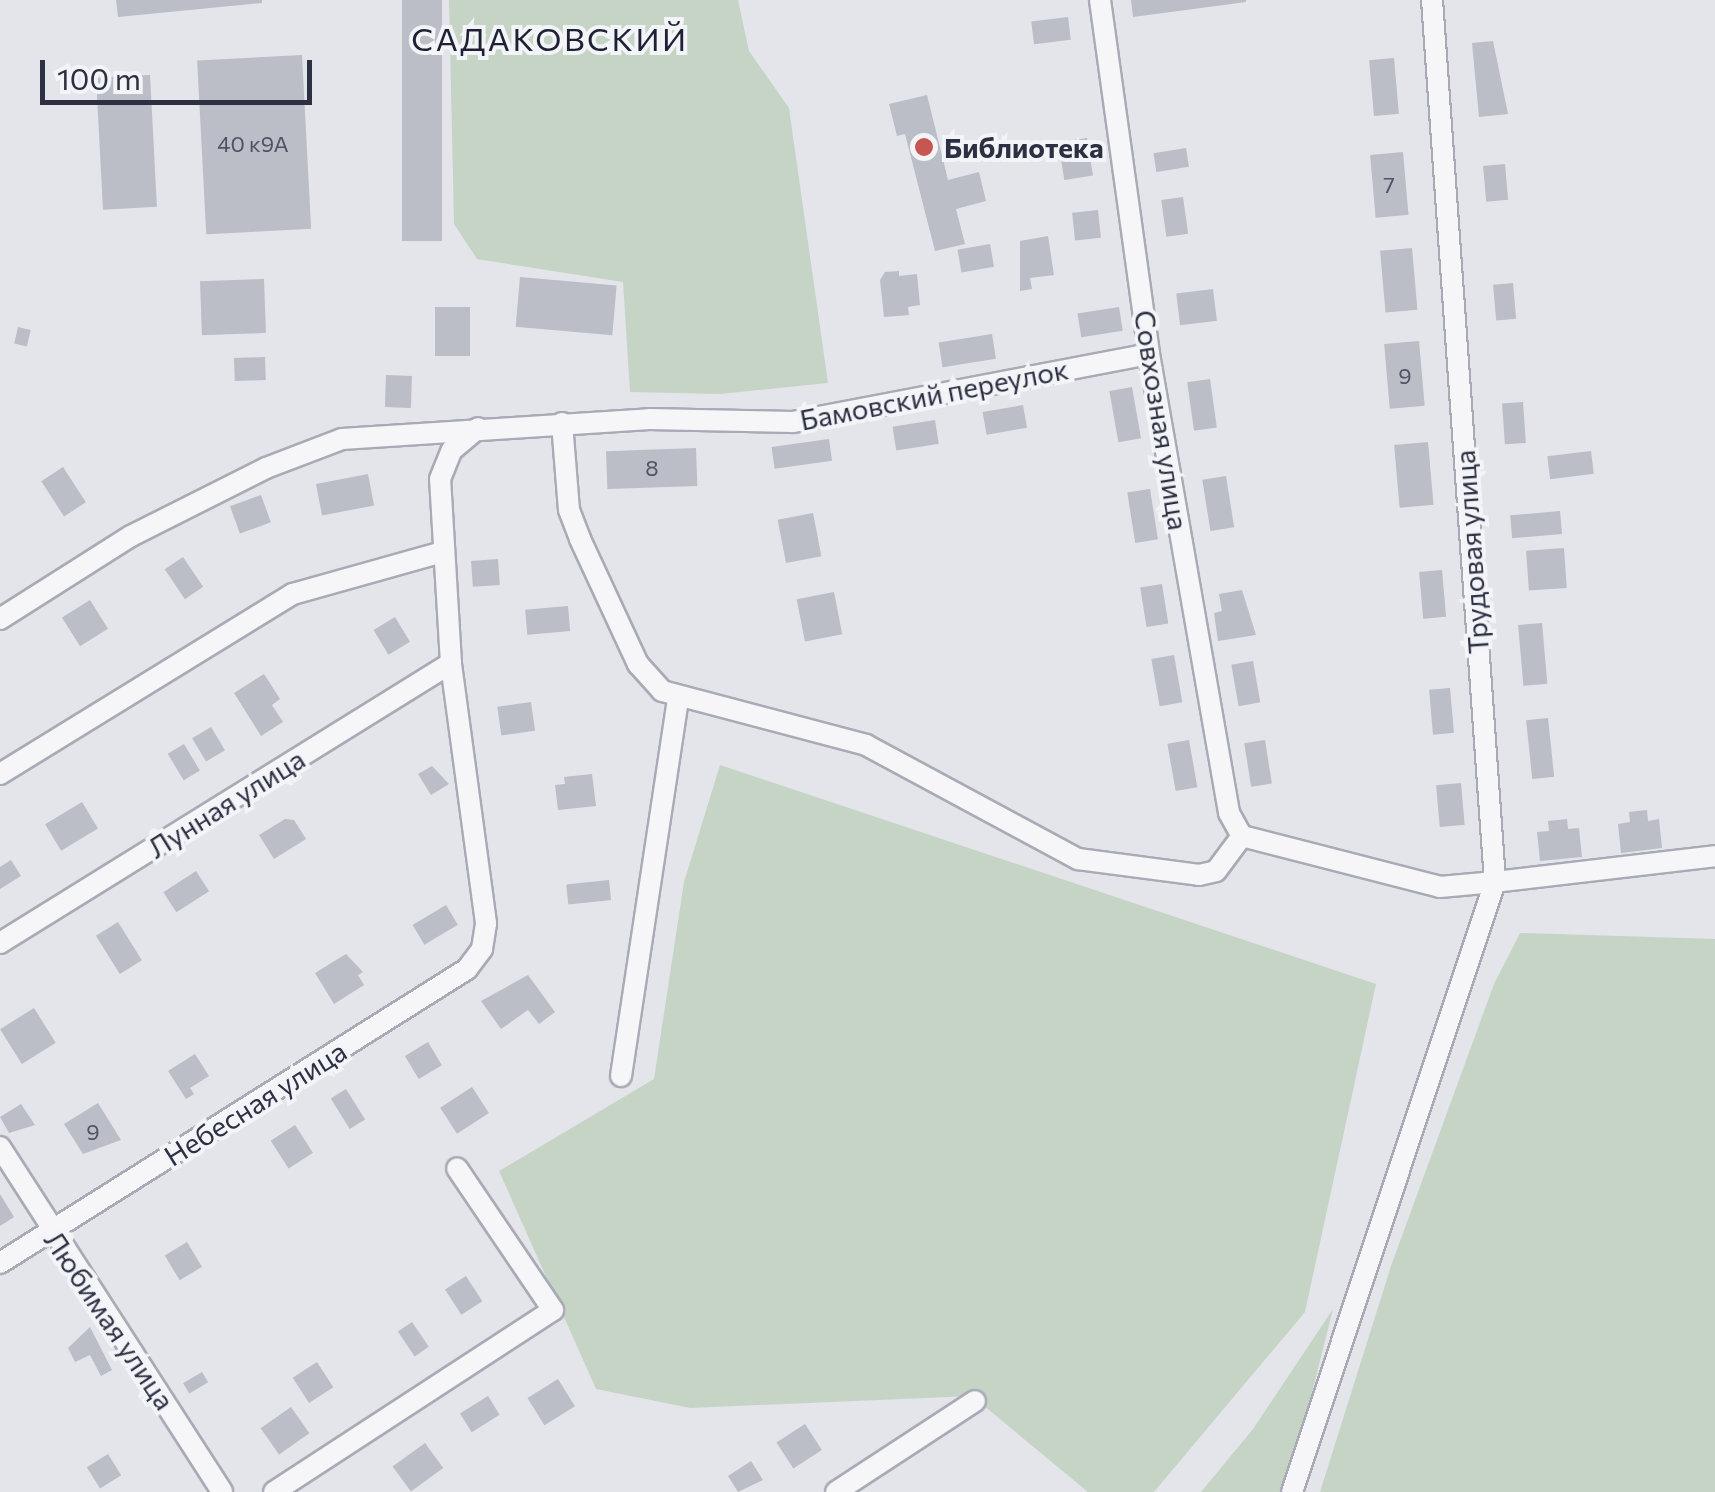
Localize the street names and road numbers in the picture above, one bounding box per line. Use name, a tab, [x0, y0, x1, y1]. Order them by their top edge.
street label: Совхозная улица	[1128, 308, 1196, 532]
street label: Бамовский переулок	[797, 351, 1071, 437]
street label: Трудовая улица	[1447, 449, 1495, 655]
street label: Лунная улица	[141, 741, 311, 865]
street label: Небесная улица	[158, 1034, 352, 1172]
street label: Любимая улица	[38, 1224, 182, 1416]

